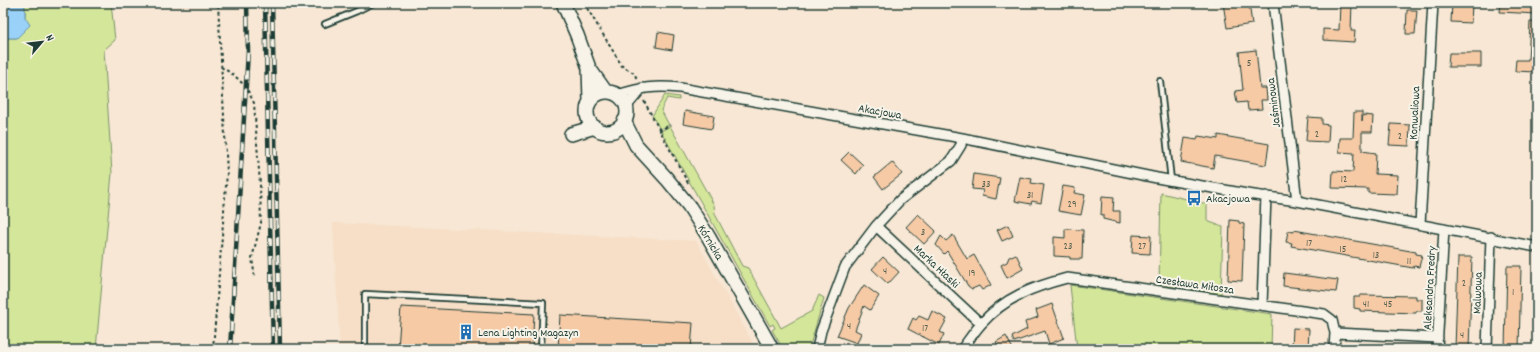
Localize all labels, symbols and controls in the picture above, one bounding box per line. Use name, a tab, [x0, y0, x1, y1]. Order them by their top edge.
north arrow	[22, 22, 62, 62]
text: N	[41, 32, 58, 45]
house number: 5	[1247, 57, 1252, 71]
street label: Jaśminowa	[1263, 77, 1286, 129]
street label: Konwaliowa	[1406, 86, 1425, 140]
street label: Akacjowa	[857, 100, 903, 125]
house number: 2	[1315, 128, 1319, 142]
house number: 2	[1398, 130, 1402, 144]
house number: 12	[1341, 173, 1347, 187]
house number: 33	[982, 178, 990, 192]
house number: 31	[1027, 189, 1033, 203]
bus stop icon: Akacjowa	[1185, 189, 1203, 207]
place label: Akacjowa	[1206, 191, 1250, 208]
house number: 29	[1068, 198, 1076, 212]
street label: Kórnicka	[693, 222, 727, 264]
house number: 3	[921, 226, 925, 240]
house number: 17	[1306, 237, 1312, 251]
house number: 23	[1064, 240, 1072, 254]
house number: 27	[1138, 240, 1146, 254]
street label: Marka Hłaski	[909, 241, 963, 293]
house number: 15	[1340, 243, 1347, 257]
street label: Aleksandra Fredry	[1420, 244, 1441, 331]
house number: 13	[1373, 249, 1379, 263]
house number: 11	[1407, 255, 1411, 269]
house number: 4	[883, 265, 887, 279]
house number: 19	[969, 267, 975, 281]
street label: Malwowa	[1469, 271, 1488, 314]
street label: Czesława Miłosza	[1155, 272, 1235, 299]
house number: 2	[1462, 277, 1466, 291]
house number: 1	[1512, 286, 1514, 300]
house number: 41	[1363, 298, 1369, 312]
house number: 45	[1384, 298, 1393, 312]
house number: 4	[847, 320, 851, 334]
house number: 17	[922, 322, 928, 336]
building icon: Lena Lighting Magazyn	[457, 323, 475, 341]
place label: Lena Lighting Magazyn	[478, 325, 579, 342]
house number: 4	[1460, 329, 1464, 343]

